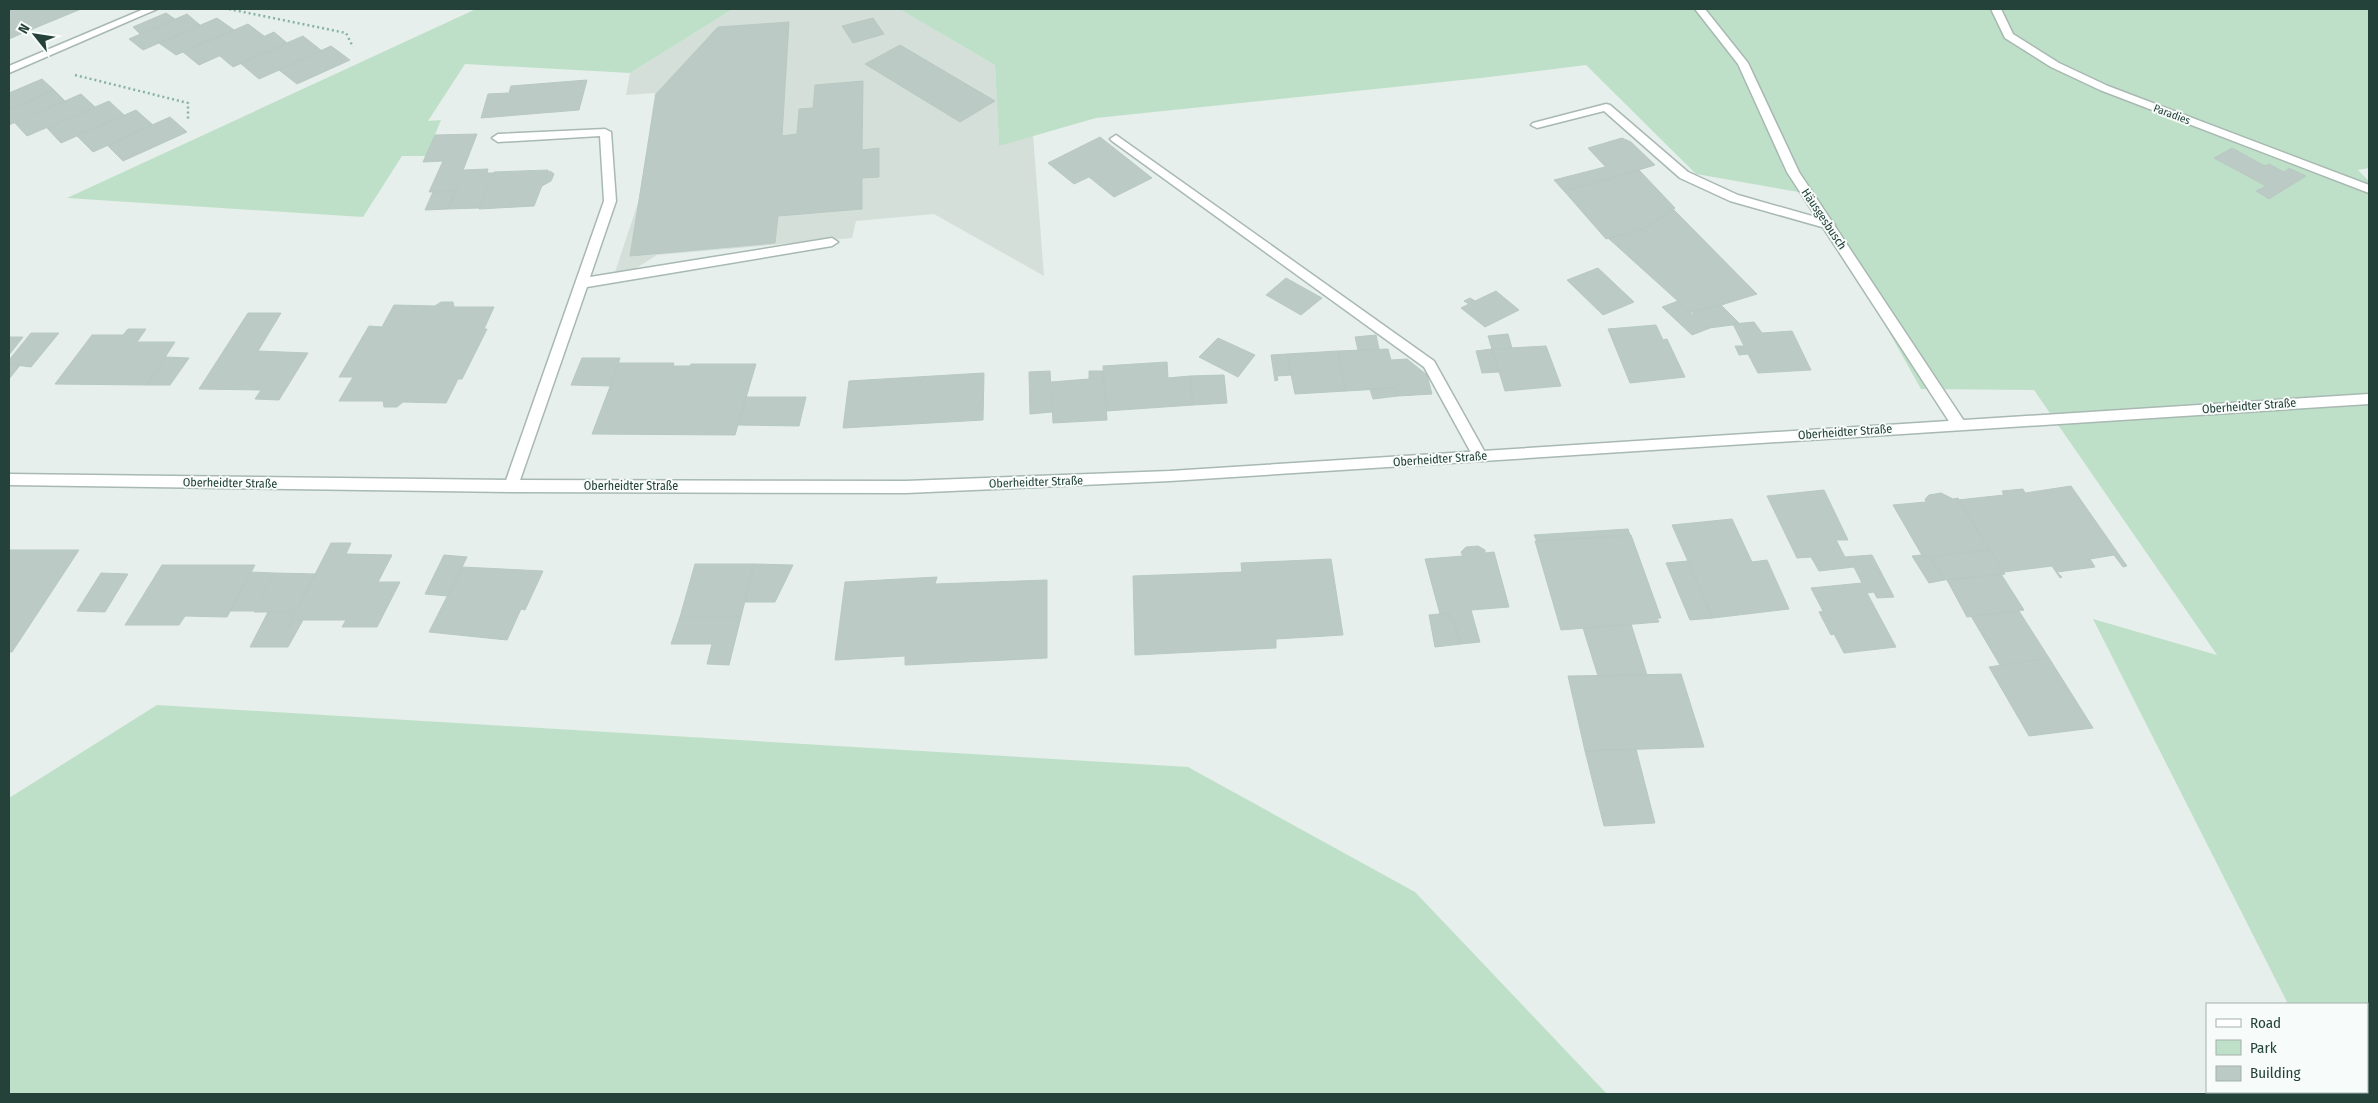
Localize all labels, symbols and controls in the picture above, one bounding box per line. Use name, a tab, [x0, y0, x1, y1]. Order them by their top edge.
north arrow	[10, 10, 60, 60]
text: N	[15, 21, 34, 37]
street label: Paradies	[2152, 102, 2192, 127]
street label: Häusgesbusch	[1799, 186, 1849, 252]
street label: Oberheidter Straße	[2201, 396, 2297, 416]
street label: Oberheidter Straße	[1797, 422, 1893, 442]
street label: Oberheidter Straße	[1392, 449, 1488, 469]
street label: Oberheidter Straße	[989, 473, 1083, 491]
street label: Oberheidter Straße	[183, 475, 277, 491]
street label: Oberheidter Straße	[584, 479, 678, 493]
legend	[2206, 1003, 2368, 1093]
text: Road	[2250, 1014, 2281, 1032]
text: Park	[2250, 1039, 2277, 1057]
text: Building	[2250, 1064, 2301, 1082]

